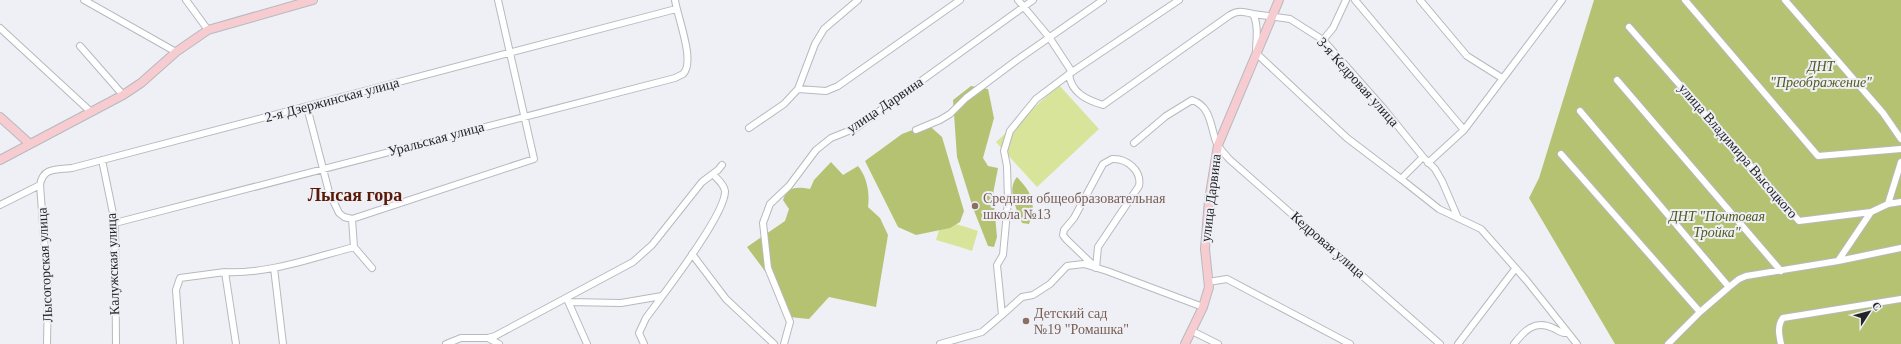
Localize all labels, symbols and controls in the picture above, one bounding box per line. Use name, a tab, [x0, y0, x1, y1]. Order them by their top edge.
street label: 3-я Кедровая улица	[1314, 34, 1402, 130]
park label: ДНТ "Преображение"	[1770, 59, 1872, 90]
street label: улица Дарвина	[844, 74, 927, 136]
street label: 2-я Дзержинская улица	[263, 75, 402, 125]
street label: улица Владимира Высоцкого	[1676, 81, 1800, 221]
street label: Уральская улица	[386, 119, 486, 159]
street label: улица Дарвина	[1198, 152, 1224, 243]
district label: Лысая гора	[308, 185, 402, 205]
place label: Средняя общеобразовательная школа №13	[983, 191, 1166, 222]
marker: Средняя общеобразовательная школа №13	[970, 201, 980, 211]
street label: Лысогорская улица	[34, 206, 56, 323]
street label: Кедровая улица	[1288, 209, 1369, 282]
park label: ДНТ "Почтовая Тройка"	[1667, 209, 1765, 240]
street label: Калужская улица	[104, 212, 122, 315]
north arrow	[1849, 292, 1889, 332]
text: С	[1870, 299, 1884, 313]
place label: Детский сад №19 "Ромашка"	[1034, 306, 1129, 337]
marker: Детский сад №19 "Ромашка"	[1021, 316, 1031, 326]

